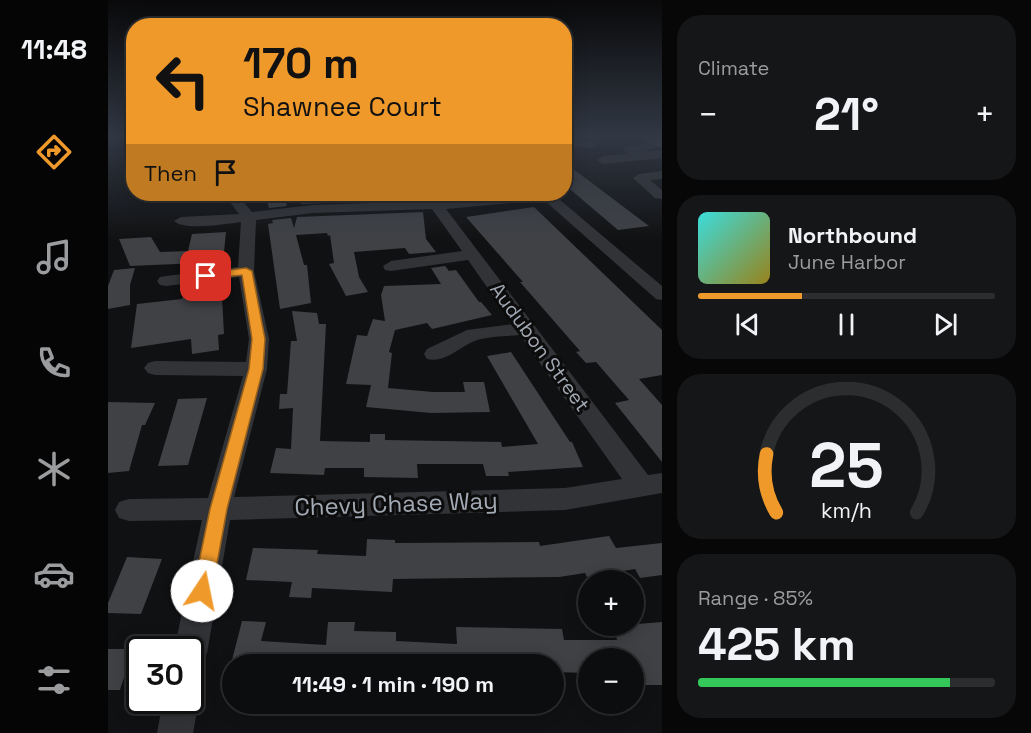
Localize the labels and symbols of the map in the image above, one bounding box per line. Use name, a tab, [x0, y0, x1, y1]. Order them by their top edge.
pin	[180, 250, 231, 301]
street label: Audubon Street	[484, 277, 596, 417]
street label: Chevy Chase Way	[294, 484, 498, 523]
position arrow	[170, 559, 234, 623]
speed limit sign: 30	[126, 636, 204, 714]

